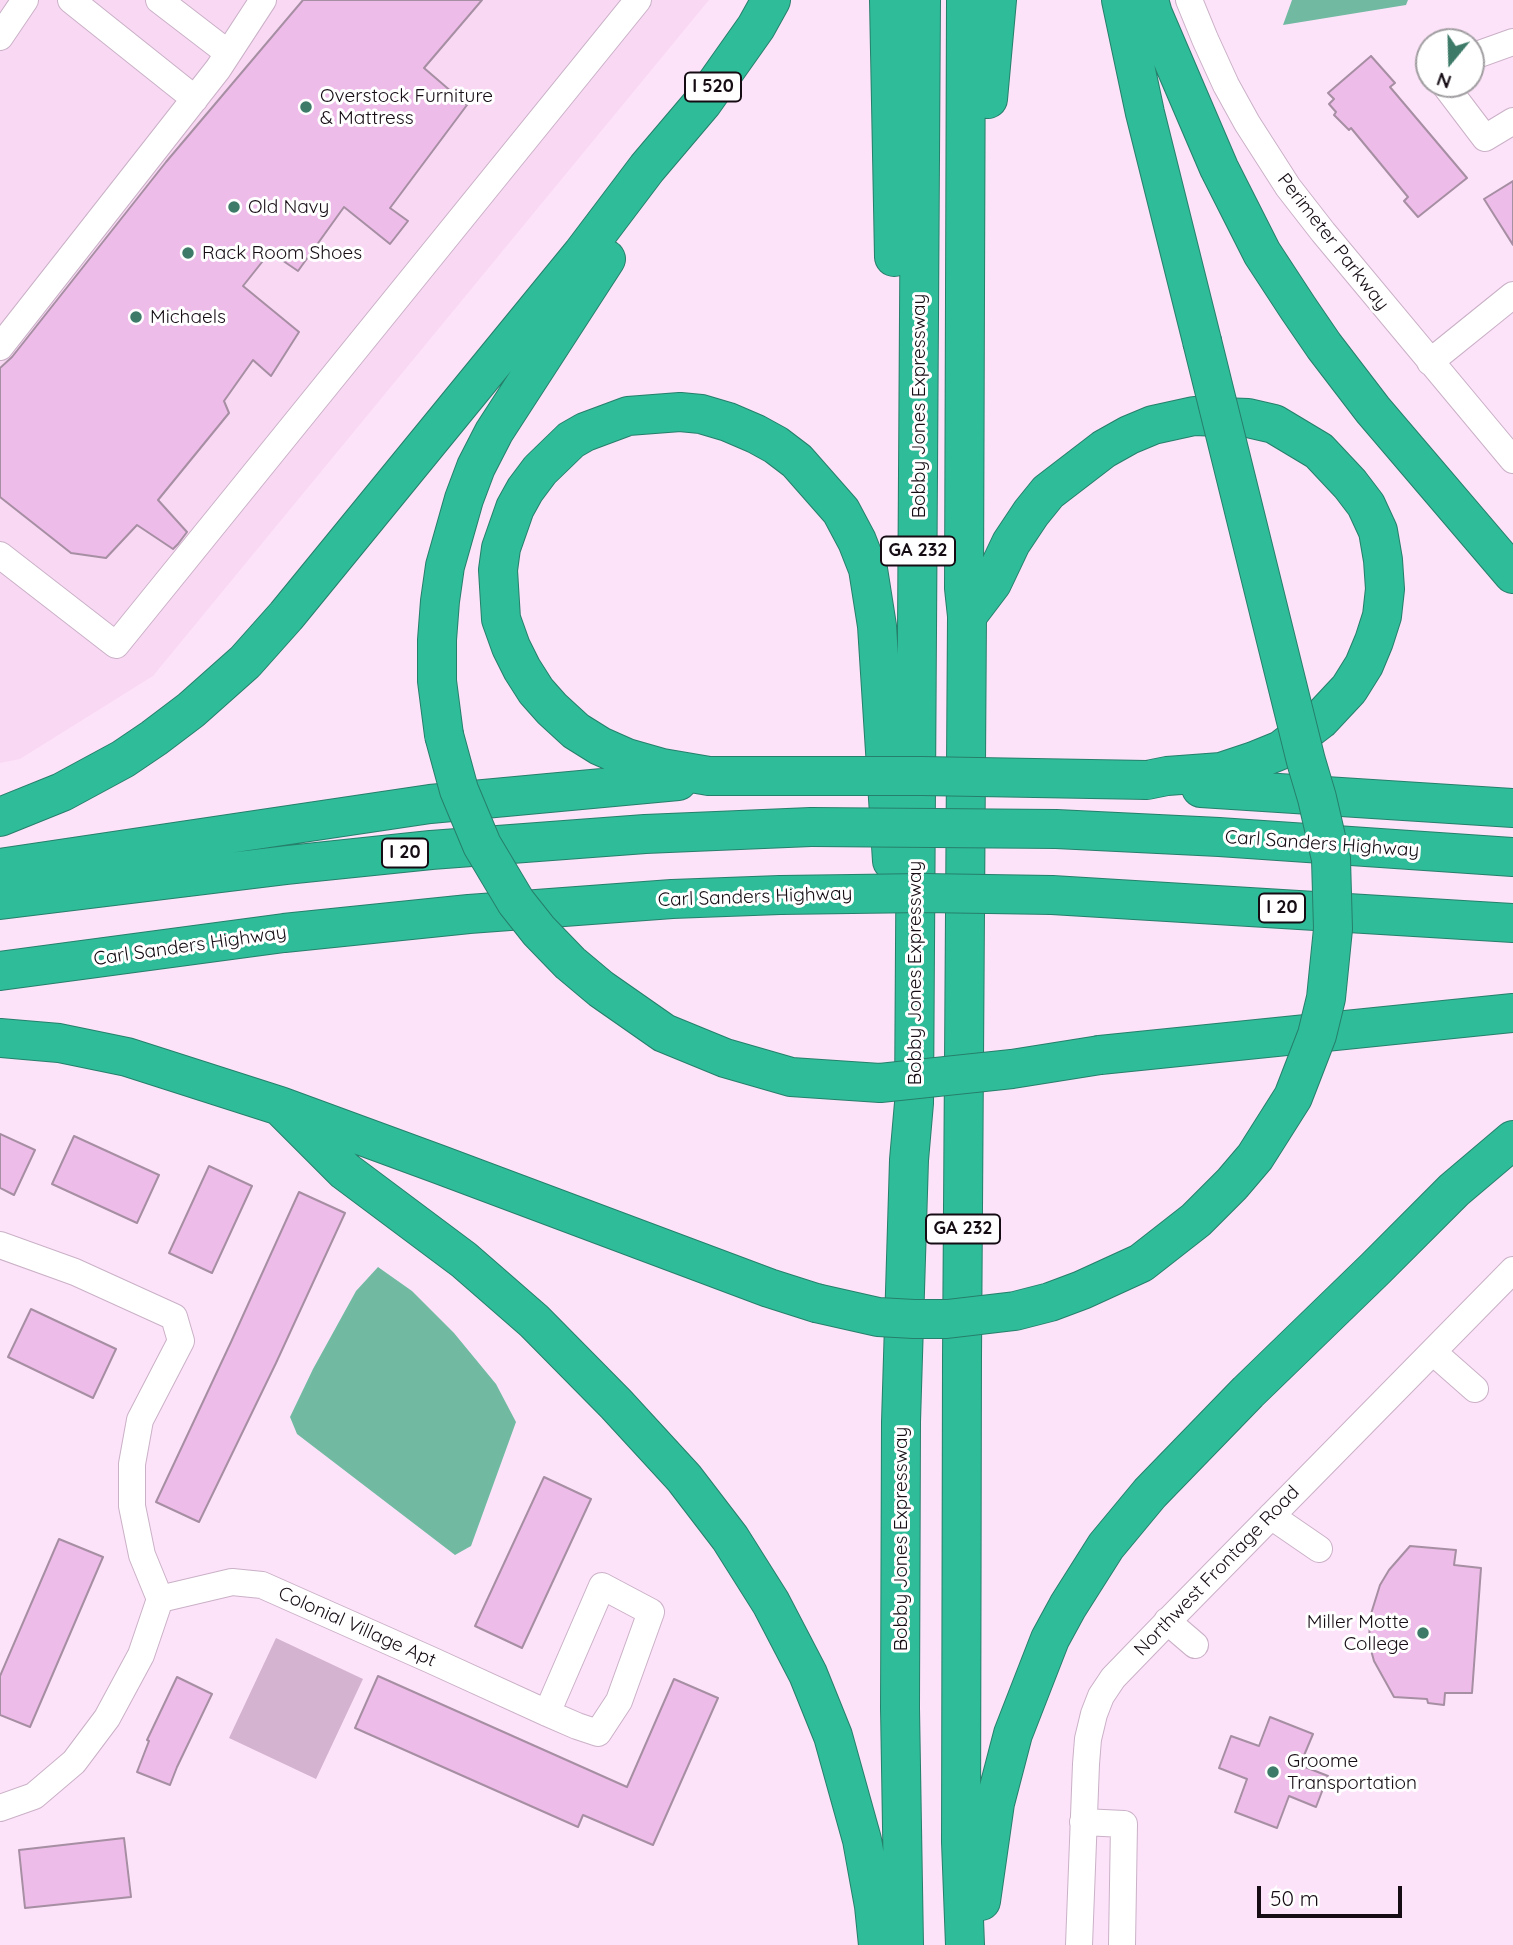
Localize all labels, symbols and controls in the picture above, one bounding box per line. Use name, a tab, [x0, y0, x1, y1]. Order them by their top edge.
north arrow	[1415, 28, 1485, 98]
text: N	[1433, 67, 1454, 95]
road number: I 520	[685, 72, 741, 102]
place label: Overstock Furniture & Mattress	[320, 85, 493, 129]
marker: Overstock Furniture & Mattress	[298, 99, 314, 115]
street label: Perimeter Parkway	[1272, 169, 1394, 315]
place label: Old Navy	[248, 196, 329, 218]
marker: Old Navy	[226, 199, 242, 215]
place label: Rack Room Shoes	[202, 242, 362, 264]
marker: Rack Room Shoes	[180, 245, 196, 261]
street label: Bobby Jones Expressway	[908, 294, 930, 518]
place label: Michaels	[150, 306, 226, 328]
marker: Michaels	[128, 309, 144, 325]
road number: GA 232	[881, 536, 955, 566]
street label: Carl Sanders Highway	[1224, 826, 1420, 862]
road number: I 20	[382, 838, 428, 868]
street label: Bobby Jones Expressway	[904, 861, 926, 1085]
street label: Carl Sanders Highway	[657, 882, 853, 912]
road number: I 20	[1259, 894, 1305, 923]
street label: Carl Sanders Highway	[92, 921, 288, 971]
road number: GA 232	[926, 1214, 1000, 1244]
street label: Bobby Jones Expressway	[890, 1427, 912, 1651]
street label: Northwest Frontage Road	[1130, 1481, 1304, 1661]
street label: Colonial Village Apt	[275, 1582, 439, 1672]
place label: Miller Motte College	[1307, 1611, 1409, 1655]
marker: Miller Motte College	[1415, 1625, 1431, 1641]
place label: Groome Transportation	[1287, 1750, 1417, 1794]
marker: Groome Transportation	[1265, 1764, 1281, 1780]
scale bar	[1261, 1871, 1406, 1915]
text: 50 m	[1270, 1885, 1319, 1911]

